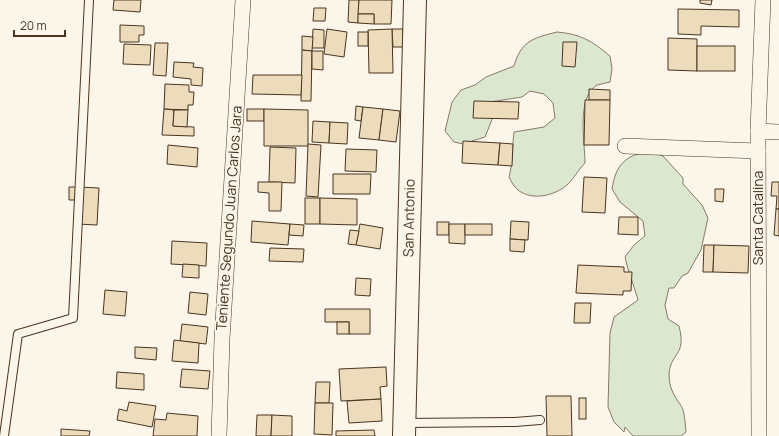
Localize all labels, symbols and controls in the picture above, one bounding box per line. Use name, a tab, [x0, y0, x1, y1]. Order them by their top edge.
scale bar	[14, 12, 65, 38]
text: 20 m	[20, 17, 47, 34]
street label: Teniente Segundo Juan Carlos Jara	[211, 105, 246, 331]
street label: Santa Catalina	[748, 171, 767, 265]
street label: San Antonio	[398, 179, 419, 257]

